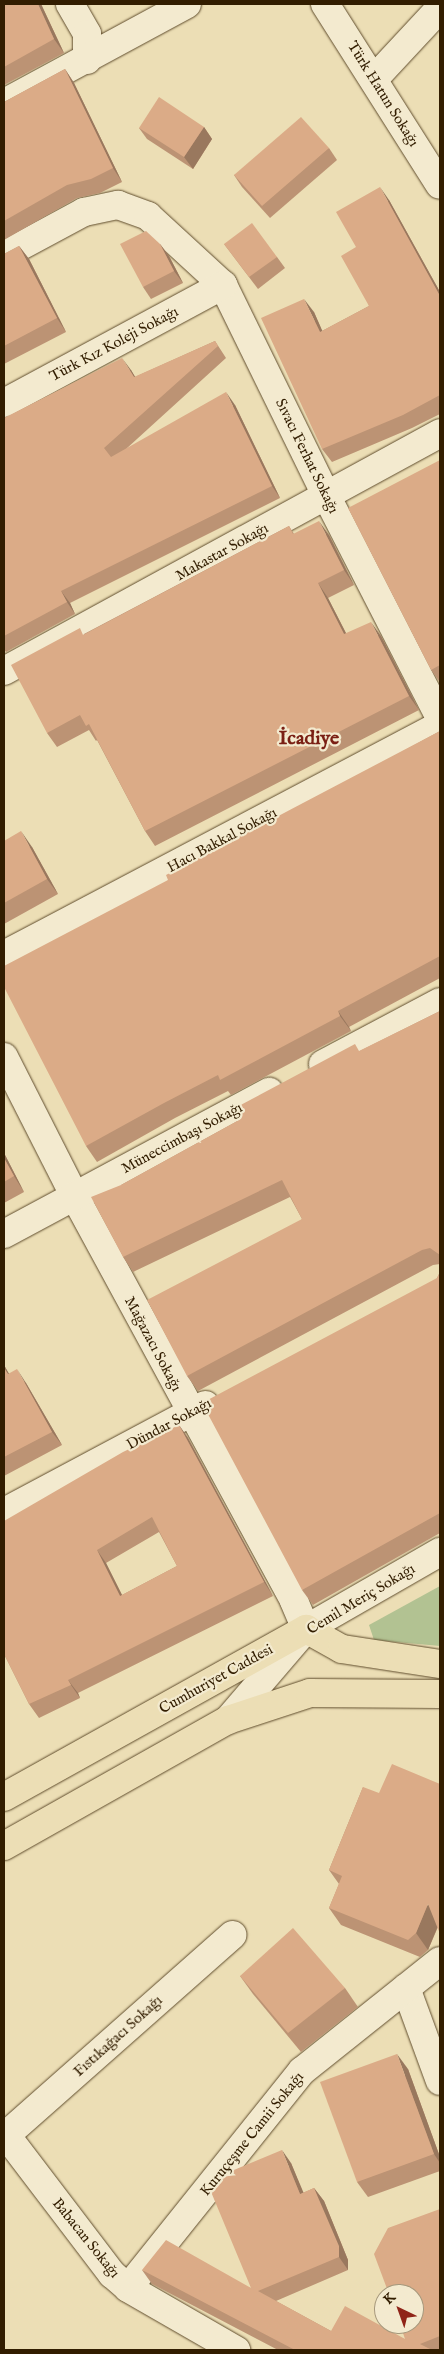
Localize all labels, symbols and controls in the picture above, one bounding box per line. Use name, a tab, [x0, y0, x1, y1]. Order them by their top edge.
street label: Türk Hatun Sokağı	[343, 38, 423, 150]
street label: Türk Kız Koleji Sokağı	[47, 302, 181, 386]
street label: Sıvacı Ferhat Sokağı	[271, 396, 343, 516]
street label: Makastar Sokağı	[173, 519, 271, 585]
district label: İcadiye	[279, 726, 339, 750]
street label: Hacı Bakkal Sokağı	[164, 803, 280, 877]
street label: Müneccimbaşı Sokağı	[118, 1098, 246, 1178]
street label: Mağazacı Sokağı	[120, 1294, 186, 1394]
street label: Dündar Sokağı	[124, 1394, 214, 1454]
street label: Cemil Meriç Sokağı	[304, 1560, 418, 1638]
street label: Cumhuriyet Caddesi	[156, 1640, 276, 1718]
street label: Fıstıkağacı Sokağı	[70, 1991, 166, 2081]
street label: Kuruçeşme Camii Sokağı	[196, 2068, 308, 2200]
street label: Babacan Sokağı	[48, 2194, 124, 2282]
north arrow	[374, 2284, 424, 2334]
text: K	[380, 2289, 399, 2309]

